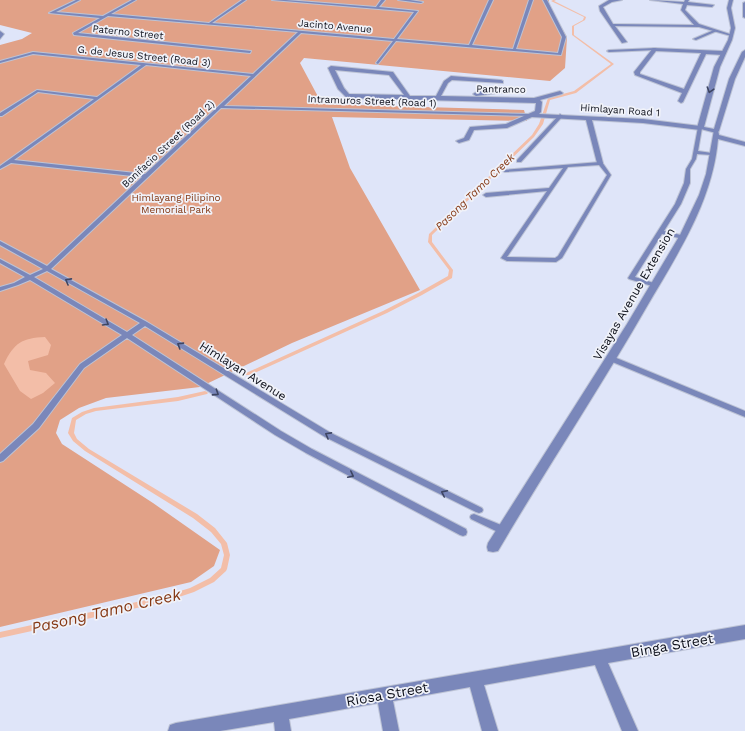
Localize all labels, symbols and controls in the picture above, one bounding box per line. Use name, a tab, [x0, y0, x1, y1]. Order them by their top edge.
street label: Jacinto Avenue	[298, 17, 373, 35]
street label: Paterno Street	[92, 23, 165, 41]
street label: G. de Jesus Street (Road 3)	[77, 44, 211, 68]
street label: Pantranco	[476, 83, 526, 95]
one-way arrow	[706, 86, 715, 93]
street label: Intramuros Street (Road 1)	[307, 93, 437, 109]
street label: Bonifacio Street (Road 2)	[120, 98, 216, 190]
street label: Himlayan Road 1	[580, 102, 660, 118]
water label: Pasong Tamo Creek	[433, 150, 518, 233]
park label: Himlayang Pilipino Memorial Park	[131, 192, 221, 215]
street label: Visayas Avenue Extension	[590, 225, 678, 363]
one-way arrow	[65, 278, 72, 285]
one-way arrow	[102, 318, 109, 325]
street label: Himlayan Avenue	[197, 339, 289, 403]
one-way arrow	[178, 343, 185, 350]
one-way arrow	[212, 388, 219, 395]
one-way arrow	[324, 432, 332, 439]
one-way arrow	[347, 470, 354, 477]
one-way arrow	[440, 490, 448, 498]
water label: Pasong Tamo Creek	[29, 584, 184, 637]
street label: Binga Street	[629, 630, 715, 660]
street label: Riosa Street	[345, 679, 430, 709]

